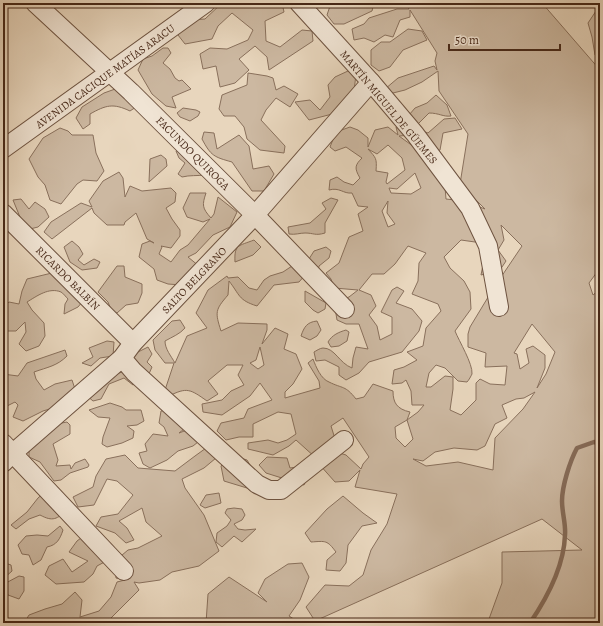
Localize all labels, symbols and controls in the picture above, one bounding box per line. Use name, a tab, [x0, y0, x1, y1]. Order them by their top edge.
street label: AVENIDA CACIQUE MATÍAS ARACU	[32, 20, 178, 133]
scale bar	[449, 26, 560, 52]
text: 50 m	[455, 32, 479, 48]
street label: MARTÍN MIGUEL DE GÜEMES	[336, 47, 441, 168]
street label: FACUNDO QUIROGA	[152, 113, 233, 194]
street label: RICARDO BALBÍN	[32, 243, 103, 314]
street label: SALTO BELGRANO	[159, 243, 230, 317]

